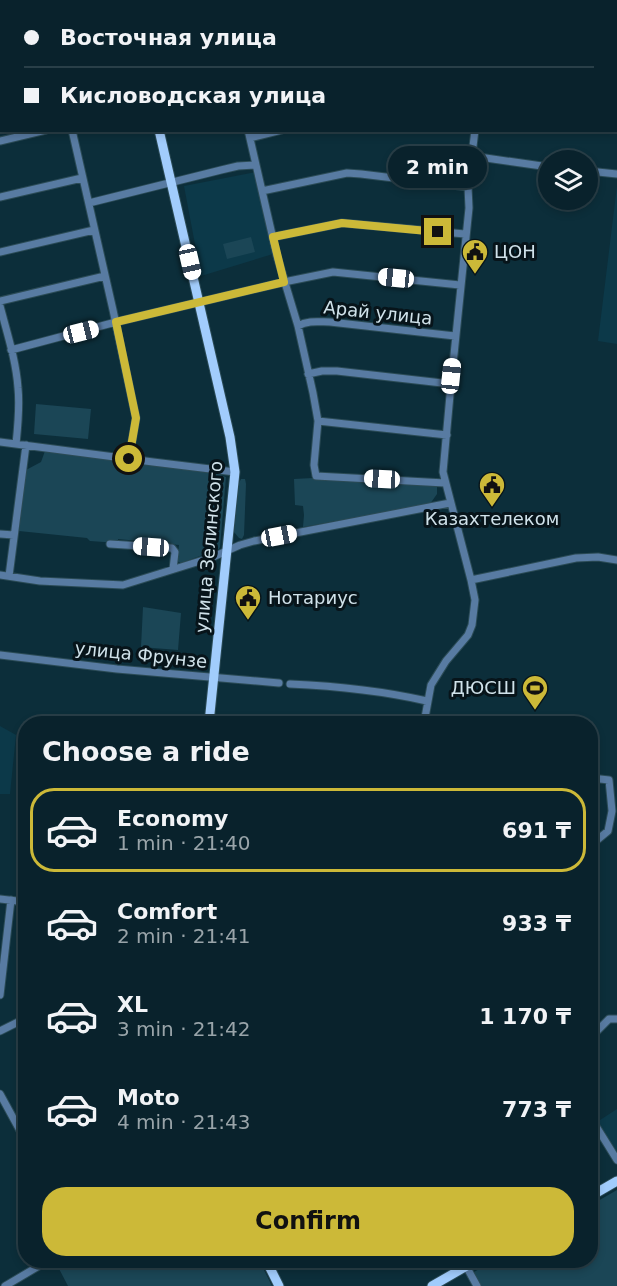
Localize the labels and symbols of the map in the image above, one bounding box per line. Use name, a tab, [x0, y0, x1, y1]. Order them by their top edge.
callout: 2 min	[388, 145, 488, 187]
route end	[424, 218, 451, 245]
public building icon: ЦОН	[460, 237, 490, 275]
place label: ЦОН	[494, 241, 536, 262]
car	[177, 242, 203, 282]
car	[377, 267, 415, 289]
street label: Арай улица	[323, 296, 434, 329]
car	[61, 319, 101, 345]
car	[440, 357, 462, 395]
route start	[115, 445, 142, 472]
street label: улица Зелинского	[191, 460, 226, 634]
car	[364, 469, 400, 489]
public building icon: Казахтелеком	[477, 470, 507, 508]
place label: Казахтелеком	[425, 508, 559, 529]
car	[260, 524, 298, 548]
car	[132, 537, 170, 557]
public building icon: Нотариус	[233, 583, 263, 621]
place label: Нотариус	[268, 587, 358, 608]
street label: улица Фрунзе	[74, 637, 208, 672]
sports icon: ДЮСШ	[520, 673, 550, 711]
place label: ДЮСШ	[451, 677, 516, 698]

